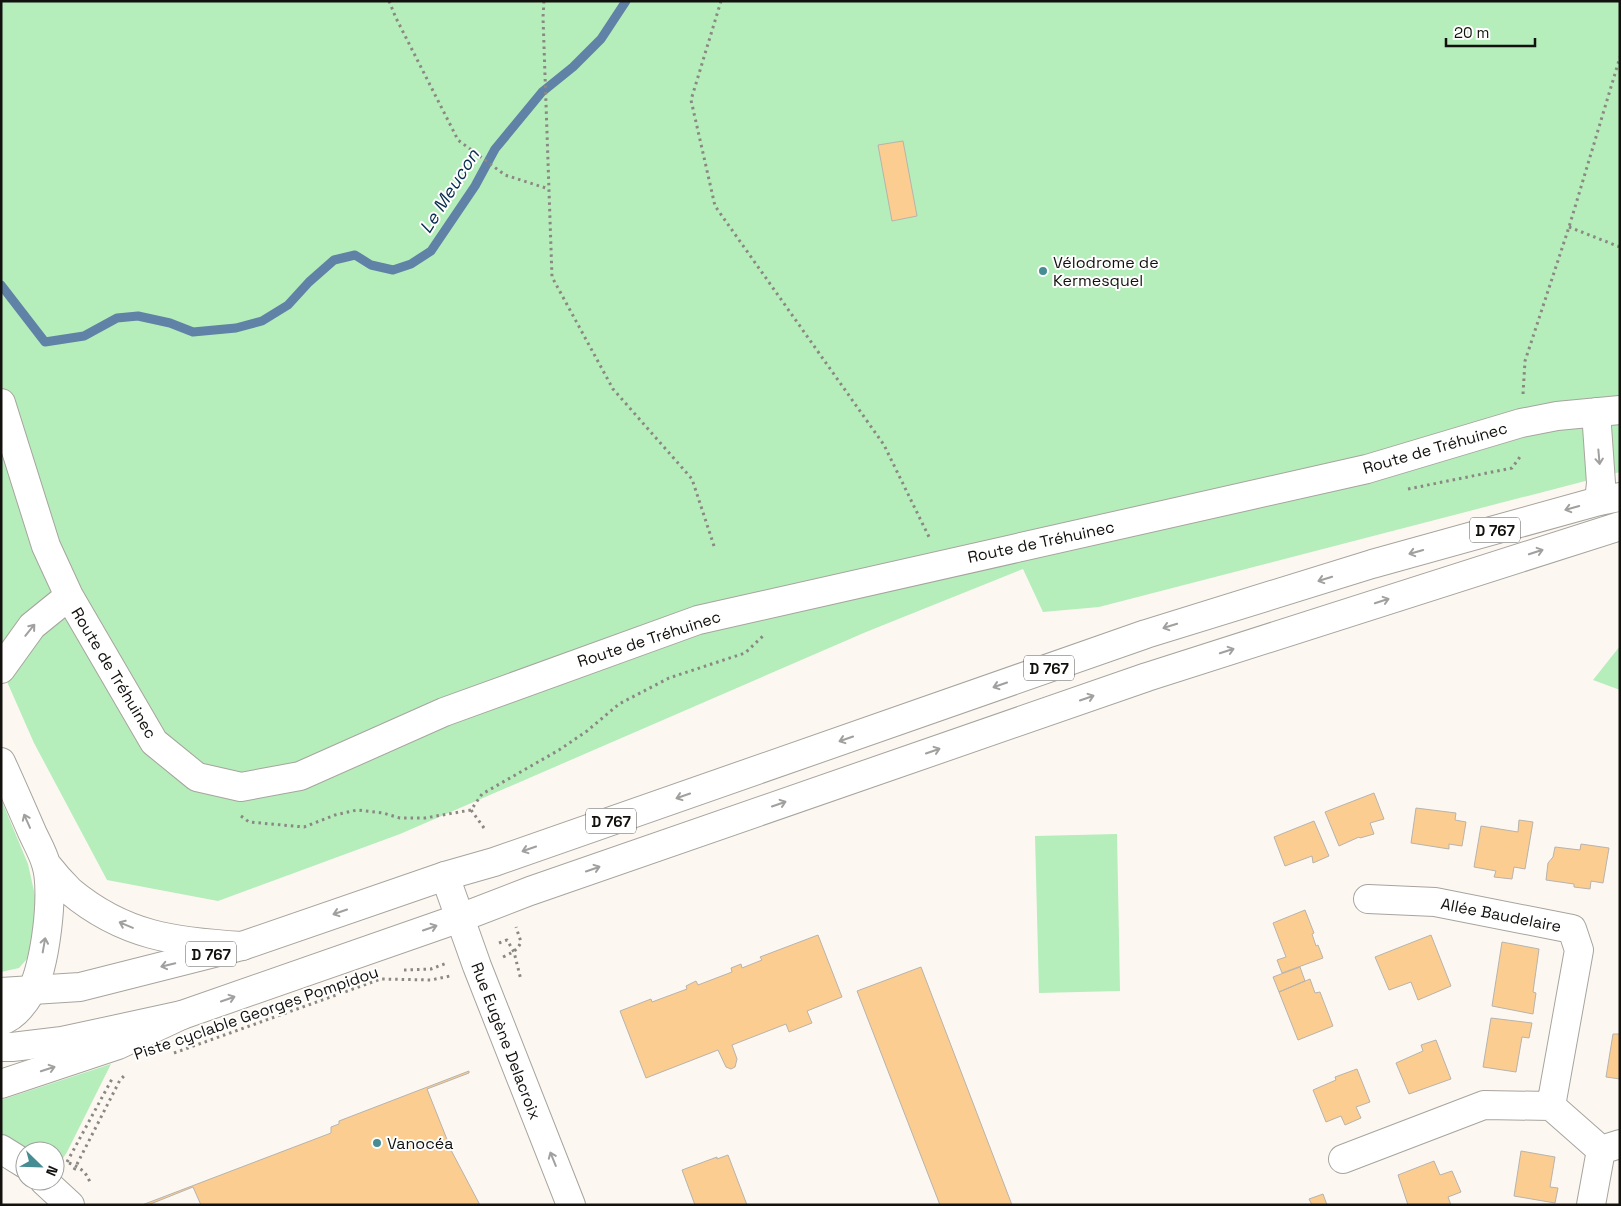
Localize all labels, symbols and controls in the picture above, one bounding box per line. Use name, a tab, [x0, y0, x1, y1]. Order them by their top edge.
scale bar	[1446, 15, 1535, 47]
text: 20 m	[1454, 23, 1489, 42]
water label: Le Meucon	[414, 144, 484, 237]
place label: Vélodrome de Kermesquel	[1053, 252, 1159, 291]
marker: Vélodrome de Kermesquel	[1037, 265, 1049, 277]
street label: Route de Tréhuinec	[1360, 417, 1510, 479]
one-way arrow	[1595, 448, 1604, 464]
one-way arrow	[1565, 504, 1581, 513]
street label: Route de Tréhuinec	[966, 516, 1116, 568]
road number: D 767	[1470, 518, 1520, 542]
one-way arrow	[1528, 546, 1544, 556]
one-way arrow	[1408, 548, 1424, 557]
one-way arrow	[1317, 574, 1333, 584]
one-way arrow	[1373, 596, 1389, 606]
street label: Route de Tréhuinec	[66, 603, 162, 743]
street label: Route de Tréhuinec	[575, 606, 723, 672]
one-way arrow	[1162, 622, 1178, 632]
one-way arrow	[24, 623, 35, 636]
one-way arrow	[1219, 646, 1235, 656]
road number: D 767	[1024, 656, 1074, 680]
one-way arrow	[992, 681, 1008, 690]
one-way arrow	[1078, 693, 1094, 702]
one-way arrow	[838, 734, 854, 744]
one-way arrow	[925, 746, 940, 755]
one-way arrow	[676, 792, 691, 801]
one-way arrow	[771, 799, 787, 809]
road number: D 767	[586, 808, 636, 834]
one-way arrow	[22, 814, 32, 829]
one-way arrow	[522, 845, 538, 854]
one-way arrow	[584, 864, 600, 873]
street label: Allée Baudelaire	[1439, 893, 1563, 937]
one-way arrow	[332, 908, 348, 918]
one-way arrow	[119, 920, 134, 930]
one-way arrow	[422, 923, 437, 932]
one-way arrow	[39, 937, 49, 953]
road number: D 767	[186, 942, 236, 966]
street label: Rue Eugène Delacroix	[466, 959, 546, 1123]
street label: Piste cyclable Georges Pompidou	[131, 961, 381, 1065]
one-way arrow	[160, 961, 176, 970]
one-way arrow	[219, 994, 235, 1003]
one-way arrow	[39, 1063, 55, 1073]
place label: Vanocéa	[387, 1133, 453, 1154]
marker: Vanocéa	[371, 1137, 383, 1149]
north arrow	[15, 1141, 65, 1191]
one-way arrow	[548, 1152, 557, 1168]
text: N	[42, 1163, 62, 1179]

